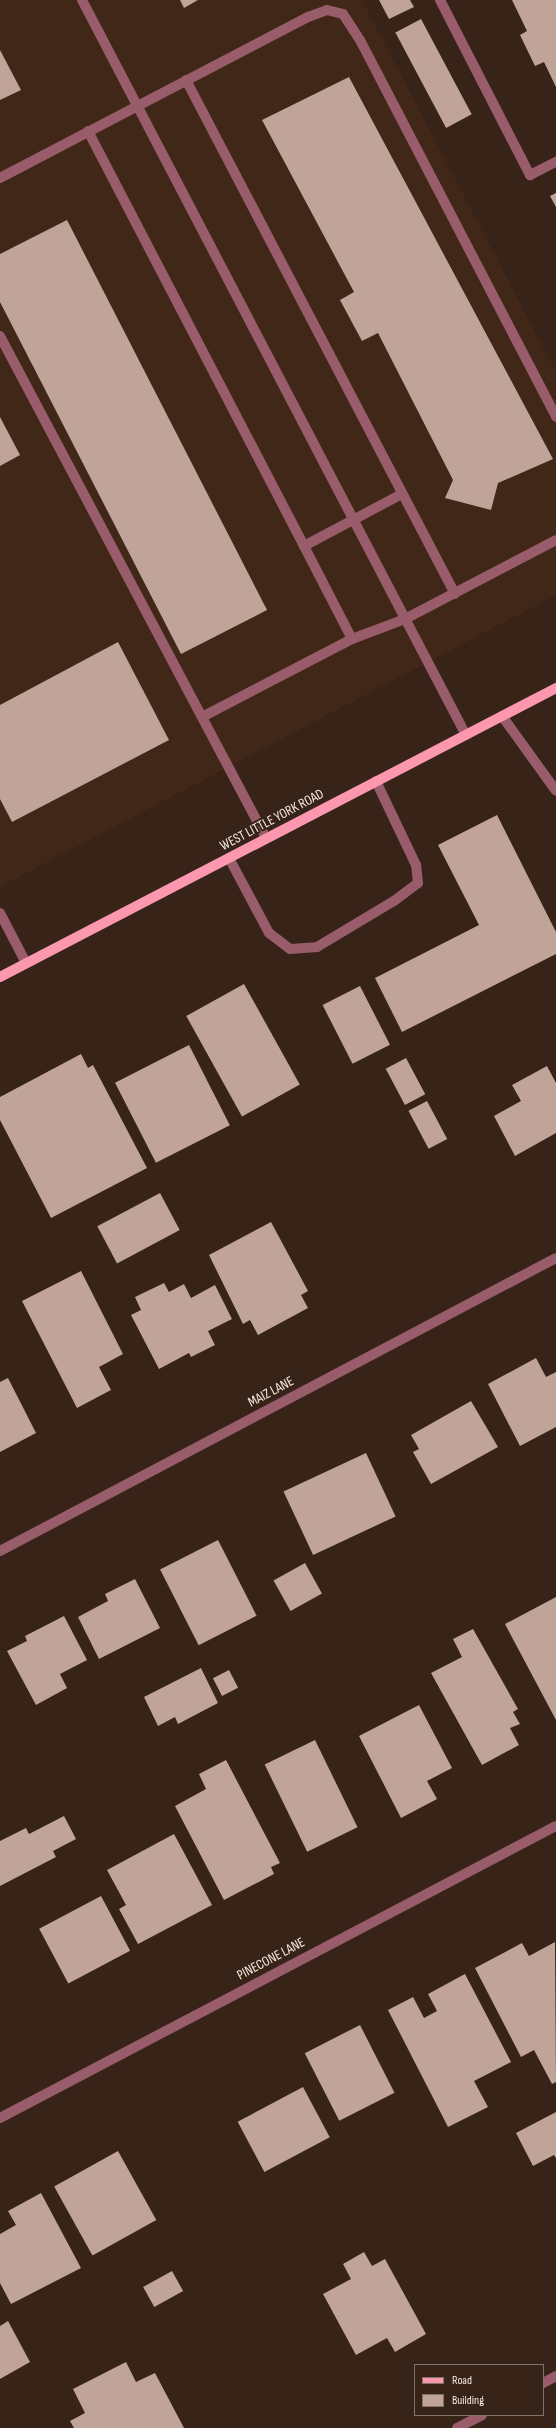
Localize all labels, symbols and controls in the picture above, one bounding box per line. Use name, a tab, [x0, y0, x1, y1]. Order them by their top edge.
street label: WEST LITTLE YORK ROAD	[217, 786, 327, 854]
street label: MAIZ LANE	[245, 1373, 297, 1411]
street label: PINECONE LANE	[234, 1934, 308, 1984]
legend	[414, 2364, 544, 2416]
text: Road	[452, 2373, 472, 2388]
text: Building	[452, 2393, 484, 2408]

